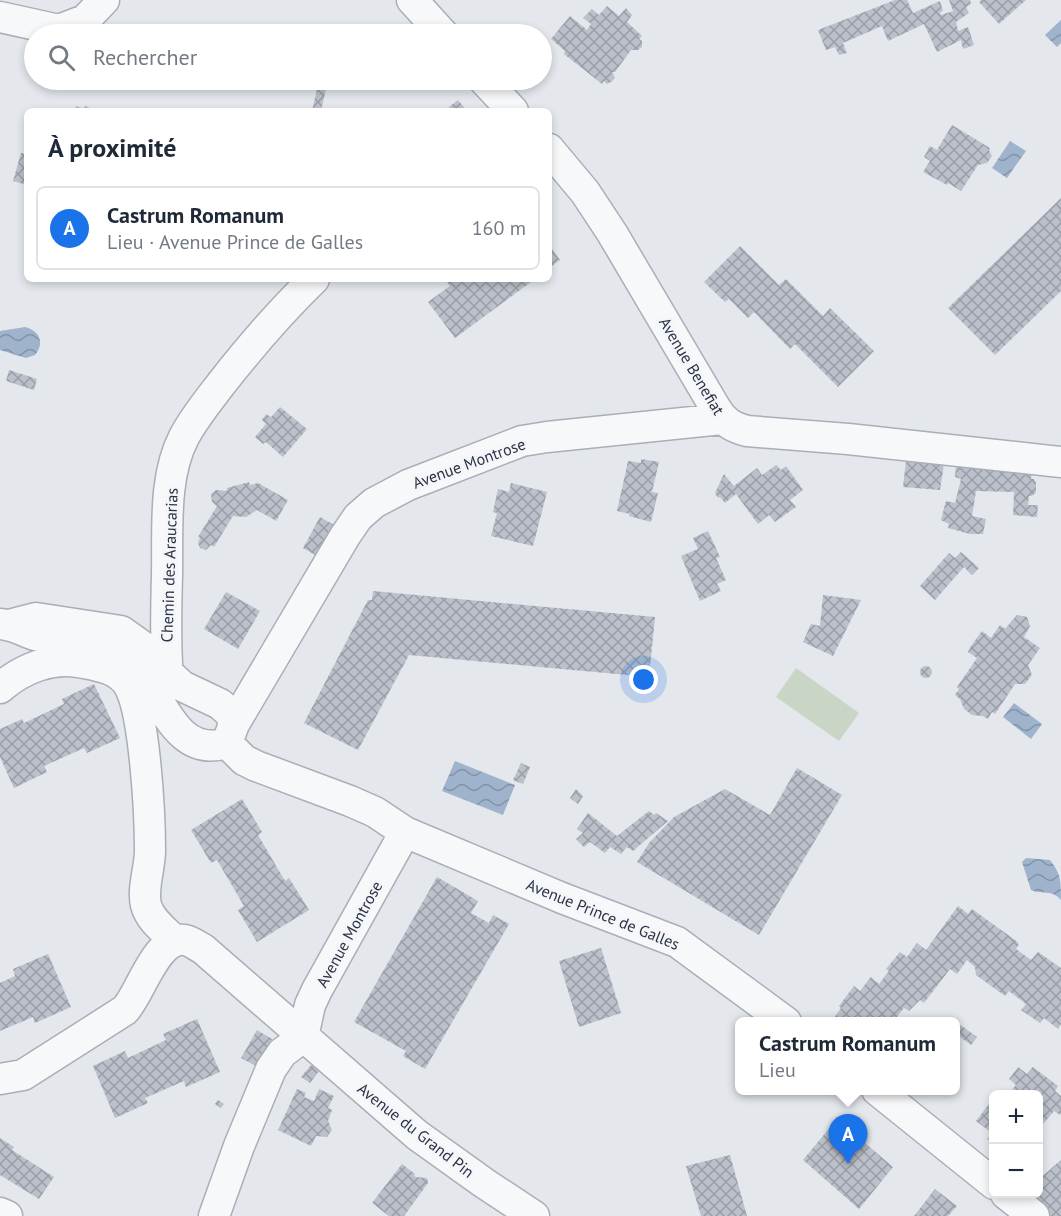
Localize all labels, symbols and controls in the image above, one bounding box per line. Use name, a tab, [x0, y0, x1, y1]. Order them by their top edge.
search box	[24, 24, 552, 90]
icon: search	[45, 41, 78, 74]
text: Rechercher	[93, 43, 197, 71]
text: À proximité	[48, 131, 176, 164]
text: Castrum Romanum	[107, 201, 284, 229]
text: A	[63, 215, 76, 241]
text: 160 m	[472, 215, 526, 241]
text: Lieu · Avenue Prince de Galles	[107, 229, 363, 255]
street label: Avenue Benefiat	[655, 313, 729, 419]
street label: Avenue Montrose	[410, 433, 528, 493]
street label: Chemin des Araucarias	[156, 487, 182, 643]
your location	[629, 665, 658, 694]
street label: Avenue Prince de Galles	[524, 874, 683, 954]
street label: Avenue Montrose	[312, 877, 386, 991]
popup	[735, 1017, 960, 1095]
text: Castrum Romanum	[759, 1029, 936, 1057]
text: Lieu	[759, 1057, 796, 1083]
street label: Avenue du Grand Pin	[354, 1078, 478, 1182]
map controls	[989, 1090, 1043, 1198]
button: +	[989, 1090, 1043, 1144]
pin: A	[828, 1114, 868, 1164]
button: −	[989, 1144, 1043, 1198]

